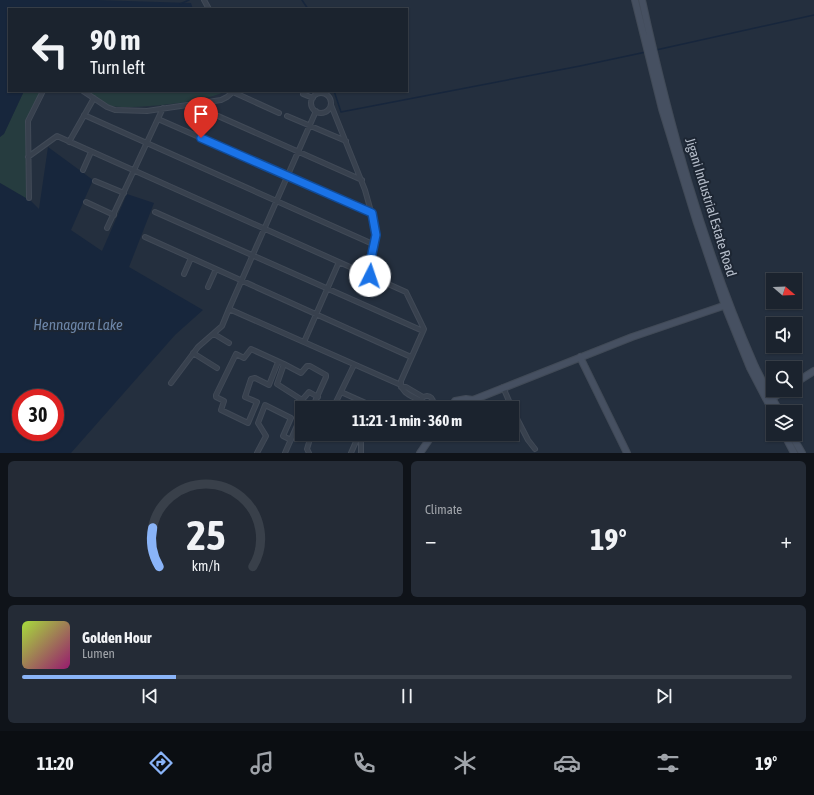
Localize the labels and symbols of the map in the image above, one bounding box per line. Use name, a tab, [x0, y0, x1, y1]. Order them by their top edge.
pin	[184, 97, 218, 138]
street label: Jigani Industrial Estate Road	[682, 136, 740, 278]
position arrow	[349, 255, 391, 297]
north arrow	[766, 273, 802, 309]
water label: Hennagara Lake	[33, 316, 123, 333]
speed limit sign: 30	[12, 389, 64, 441]

